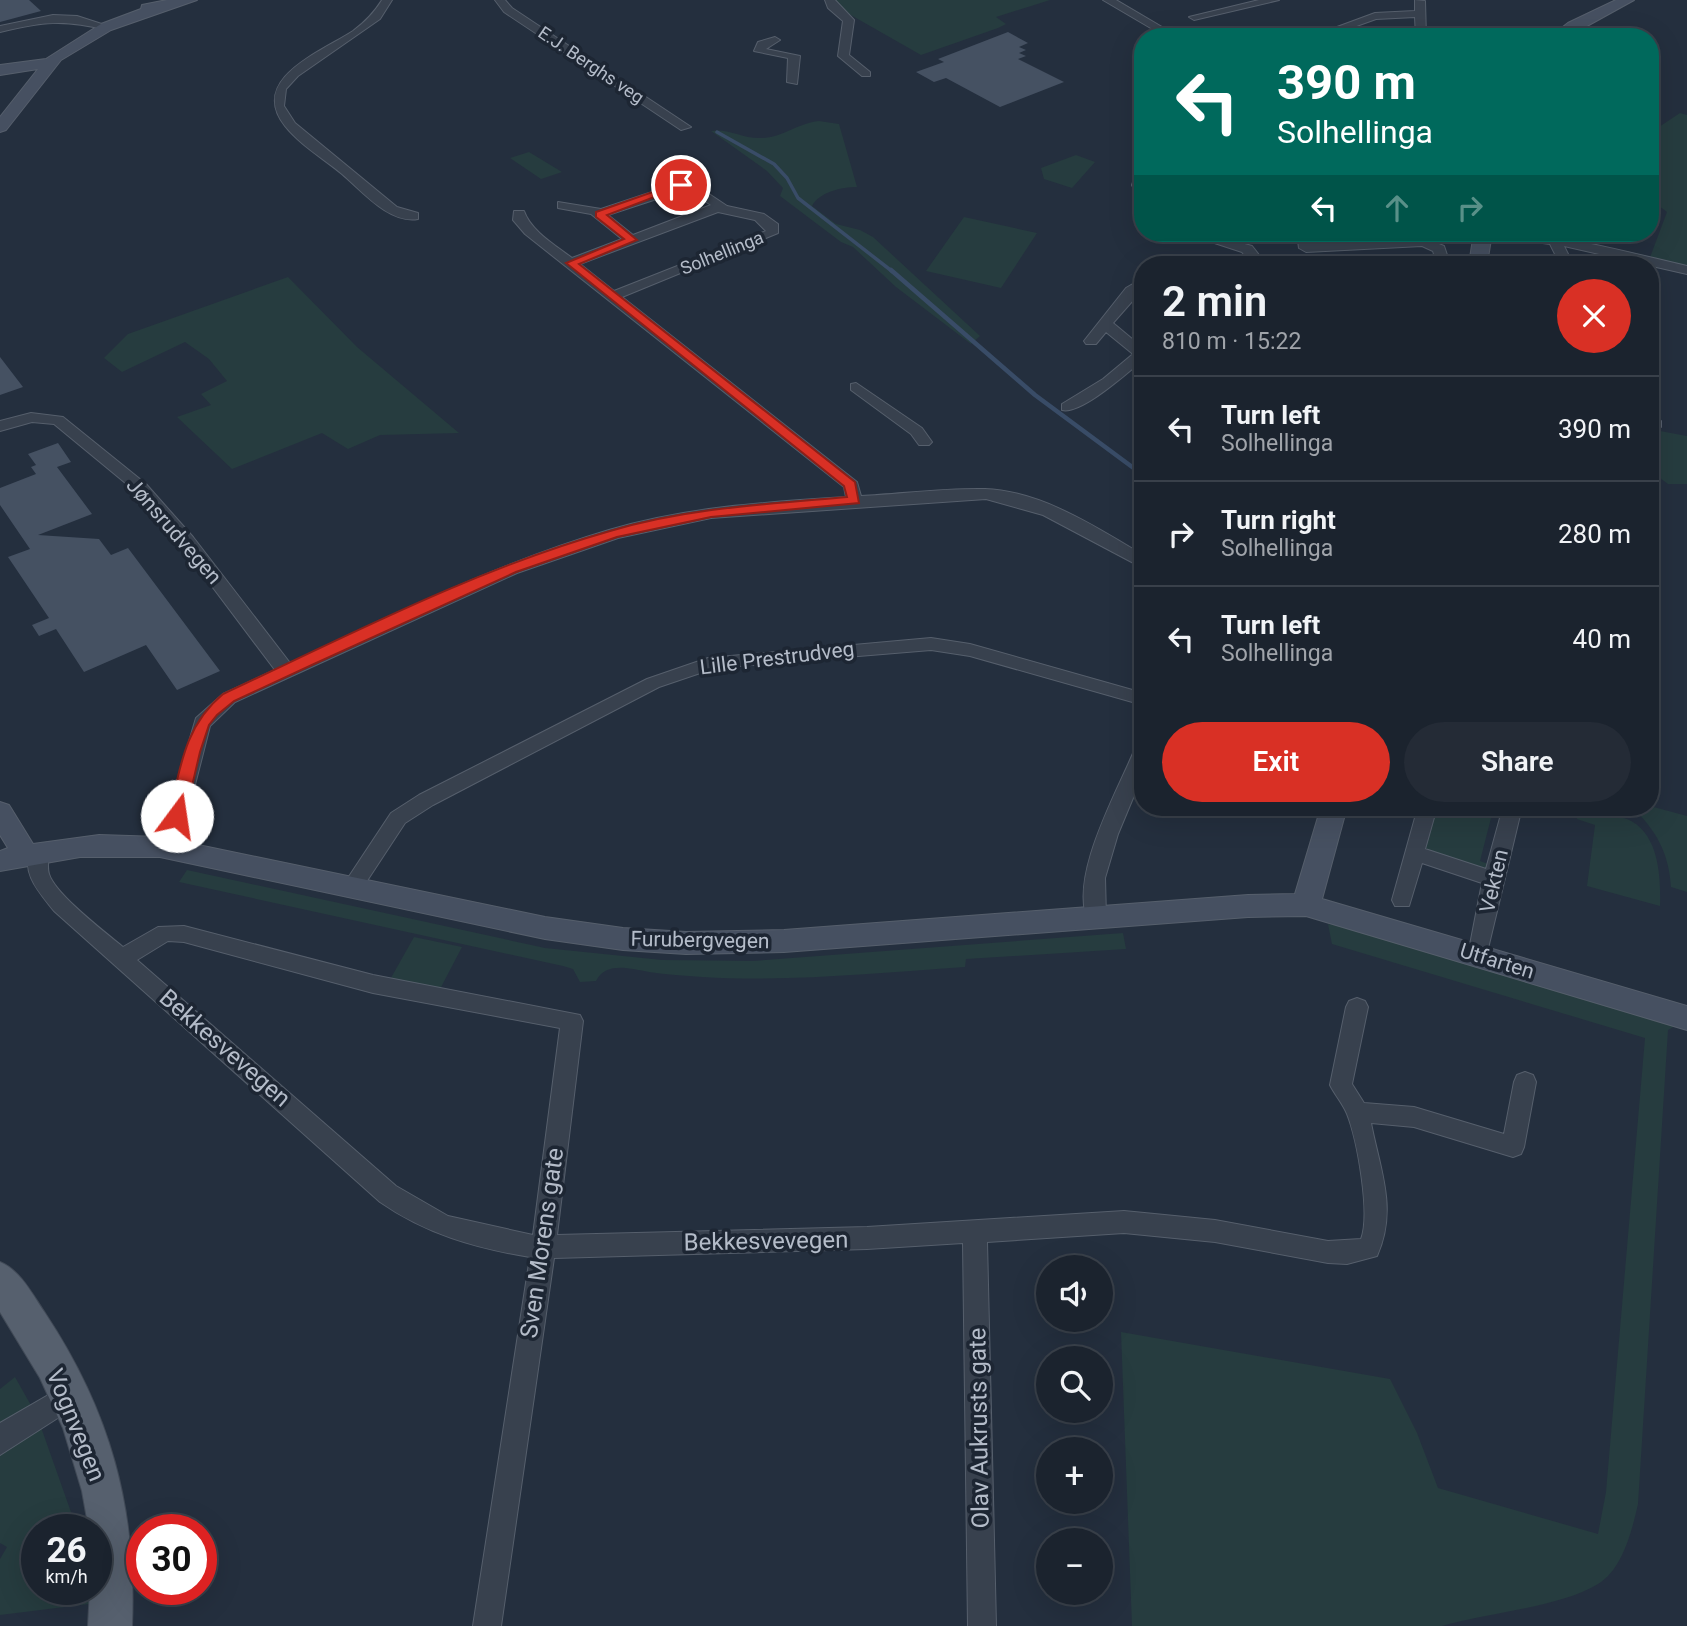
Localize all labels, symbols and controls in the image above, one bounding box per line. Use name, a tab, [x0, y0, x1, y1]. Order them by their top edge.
street label: E.J. Berghs veg	[534, 22, 648, 108]
text: 390 m	[1277, 54, 1416, 111]
icon: left	[1162, 56, 1253, 147]
text: Solhellinga	[1277, 113, 1433, 151]
pin	[651, 155, 711, 215]
icon: arrive	[662, 166, 700, 204]
icon: left	[1305, 189, 1343, 227]
icon: ahead	[1378, 189, 1416, 227]
icon: right	[1451, 189, 1489, 227]
street label: Solhellinga	[677, 226, 766, 279]
text: 2 min	[1162, 277, 1267, 326]
button: close	[1557, 279, 1631, 353]
text: 810 m · 15:22	[1162, 328, 1301, 355]
text: Turn left	[1221, 400, 1320, 430]
icon: left	[1162, 410, 1200, 448]
text: 390 m	[1558, 414, 1631, 444]
text: Solhellinga	[1221, 430, 1333, 457]
street label: Jønsrudvegen	[122, 473, 226, 589]
text: Turn right	[1221, 505, 1336, 535]
icon: right	[1162, 515, 1200, 553]
text: 280 m	[1558, 519, 1631, 549]
text: Solhellinga	[1221, 535, 1333, 562]
text: Turn left	[1221, 610, 1320, 640]
icon: left	[1162, 620, 1200, 658]
text: 40 m	[1573, 624, 1631, 654]
street label: Lille Prestrudveg	[698, 637, 856, 679]
text: Solhellinga	[1221, 640, 1333, 667]
button: Exit	[1162, 722, 1390, 802]
button: Share	[1404, 722, 1631, 802]
position arrow	[140, 779, 214, 853]
street label: Vekten	[1475, 847, 1513, 915]
street label: Furubergvegen	[630, 927, 770, 953]
street label: Utfarten	[1457, 938, 1537, 984]
street label: Bekkesvevegen	[154, 983, 296, 1113]
street label: Sven Morens gate	[515, 1146, 569, 1340]
street label: Bekkesvevegen	[683, 1226, 849, 1256]
map controls	[1036, 1255, 1113, 1605]
button: sound	[1036, 1255, 1113, 1332]
street label: Olav Aukrusts gate	[963, 1327, 995, 1529]
button: search	[1036, 1346, 1113, 1423]
street label: Vognvegen	[41, 1365, 111, 1485]
button: +	[1036, 1437, 1113, 1514]
speed limit sign: 30	[126, 1514, 217, 1605]
button: −	[1036, 1528, 1113, 1605]
text: 26	[46, 1530, 87, 1571]
text: km/h	[45, 1566, 88, 1587]

